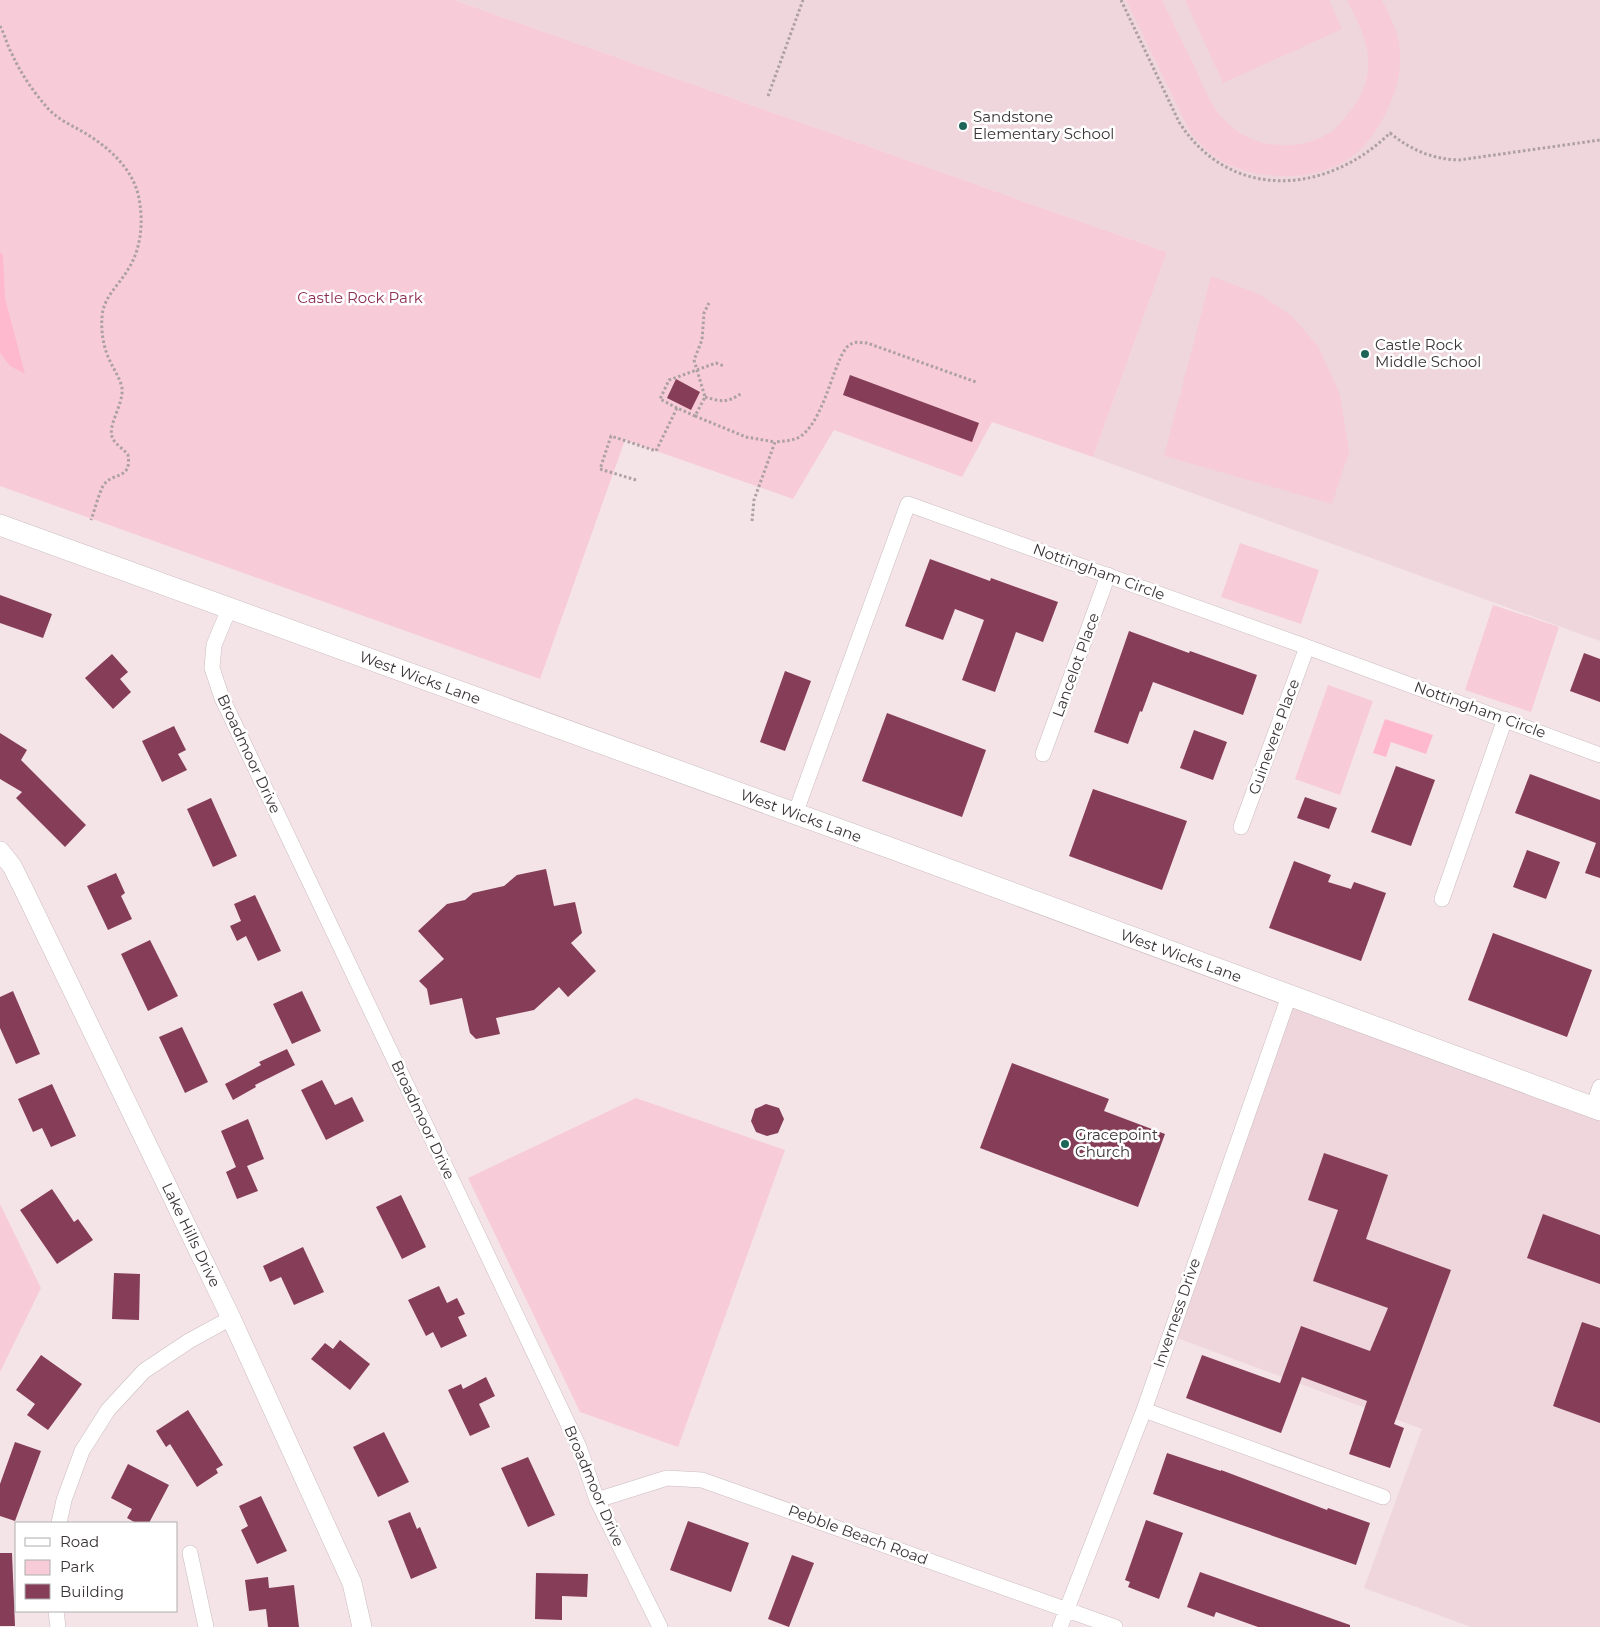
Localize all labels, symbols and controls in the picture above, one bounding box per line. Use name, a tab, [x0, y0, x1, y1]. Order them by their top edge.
place label: Sandstone Elementary School	[973, 107, 1114, 143]
marker: Sandstone Elementary School	[957, 120, 969, 132]
park label: Castle Rock Park	[297, 288, 423, 307]
place label: Castle Rock Middle School	[1375, 335, 1481, 371]
marker: Castle Rock Middle School	[1359, 348, 1371, 360]
street label: Nottingham Circle	[1031, 539, 1168, 604]
street label: Lancelot Place	[1048, 610, 1103, 720]
street label: West Wicks Lane	[357, 647, 484, 708]
street label: Guinevere Place	[1244, 676, 1303, 797]
street label: Nottingham Circle	[1412, 677, 1549, 742]
street label: Broadmoor Drive	[213, 691, 285, 816]
street label: West Wicks Lane	[738, 785, 865, 846]
street label: West Wicks Lane	[1118, 925, 1245, 986]
street label: Broadmoor Drive	[387, 1057, 459, 1182]
place label: Gracepoint Church	[1075, 1125, 1158, 1161]
marker: Gracepoint Church	[1059, 1138, 1071, 1150]
street label: Lake Hills Drive	[158, 1179, 225, 1290]
street label: Inverness Drive	[1149, 1256, 1204, 1370]
street label: Broadmoor Drive	[560, 1423, 628, 1549]
street label: Pebble Beach Road	[786, 1500, 931, 1569]
legend	[15, 1522, 178, 1612]
text: Road	[60, 1532, 99, 1551]
text: Park	[60, 1557, 94, 1576]
text: Building	[60, 1582, 124, 1601]

